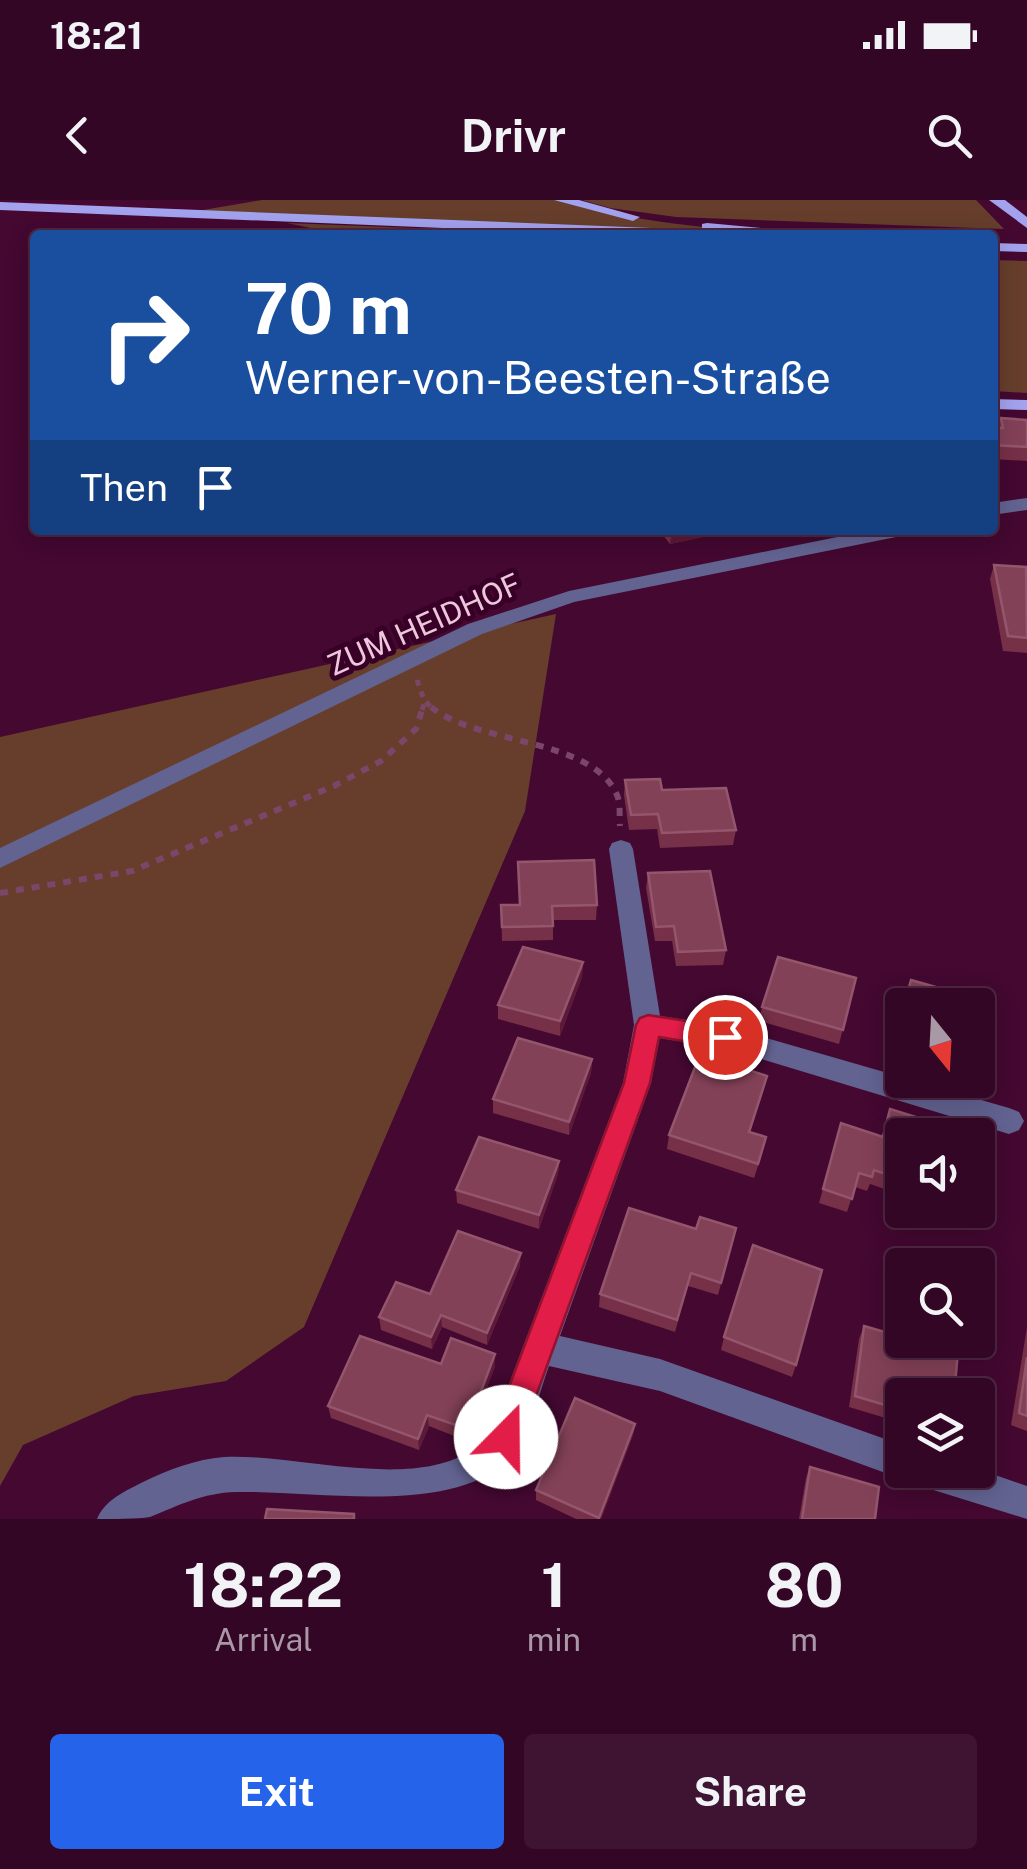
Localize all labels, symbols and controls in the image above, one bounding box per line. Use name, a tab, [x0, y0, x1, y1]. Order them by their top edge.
text: 18:21	[50, 13, 143, 58]
icon: back	[50, 108, 105, 163]
icon: search	[922, 108, 977, 163]
text: Drivr	[461, 109, 566, 162]
text: 70 m	[245, 267, 412, 350]
icon: right	[80, 270, 210, 400]
text: Werner-von-Beesten-Straße	[245, 351, 831, 404]
icon: arrive	[188, 460, 243, 515]
text: Then	[80, 465, 168, 510]
street label: ZUM HEIDHOF	[321, 565, 526, 683]
north arrow	[885, 988, 995, 1098]
map controls	[885, 988, 995, 1488]
pin	[683, 995, 768, 1080]
icon: arrive	[698, 1010, 753, 1065]
button: sound	[885, 1118, 995, 1228]
button: search	[885, 1248, 995, 1358]
button: layers	[885, 1378, 995, 1488]
position arrow	[454, 1385, 558, 1489]
text: 18:22	[184, 1550, 343, 1621]
text: 1	[541, 1550, 567, 1621]
text: 80	[765, 1550, 843, 1621]
text: Arrival	[214, 1621, 313, 1658]
text: min	[527, 1621, 581, 1658]
text: m	[790, 1621, 818, 1658]
button: Exit	[50, 1734, 504, 1849]
button: Share	[524, 1734, 977, 1849]

